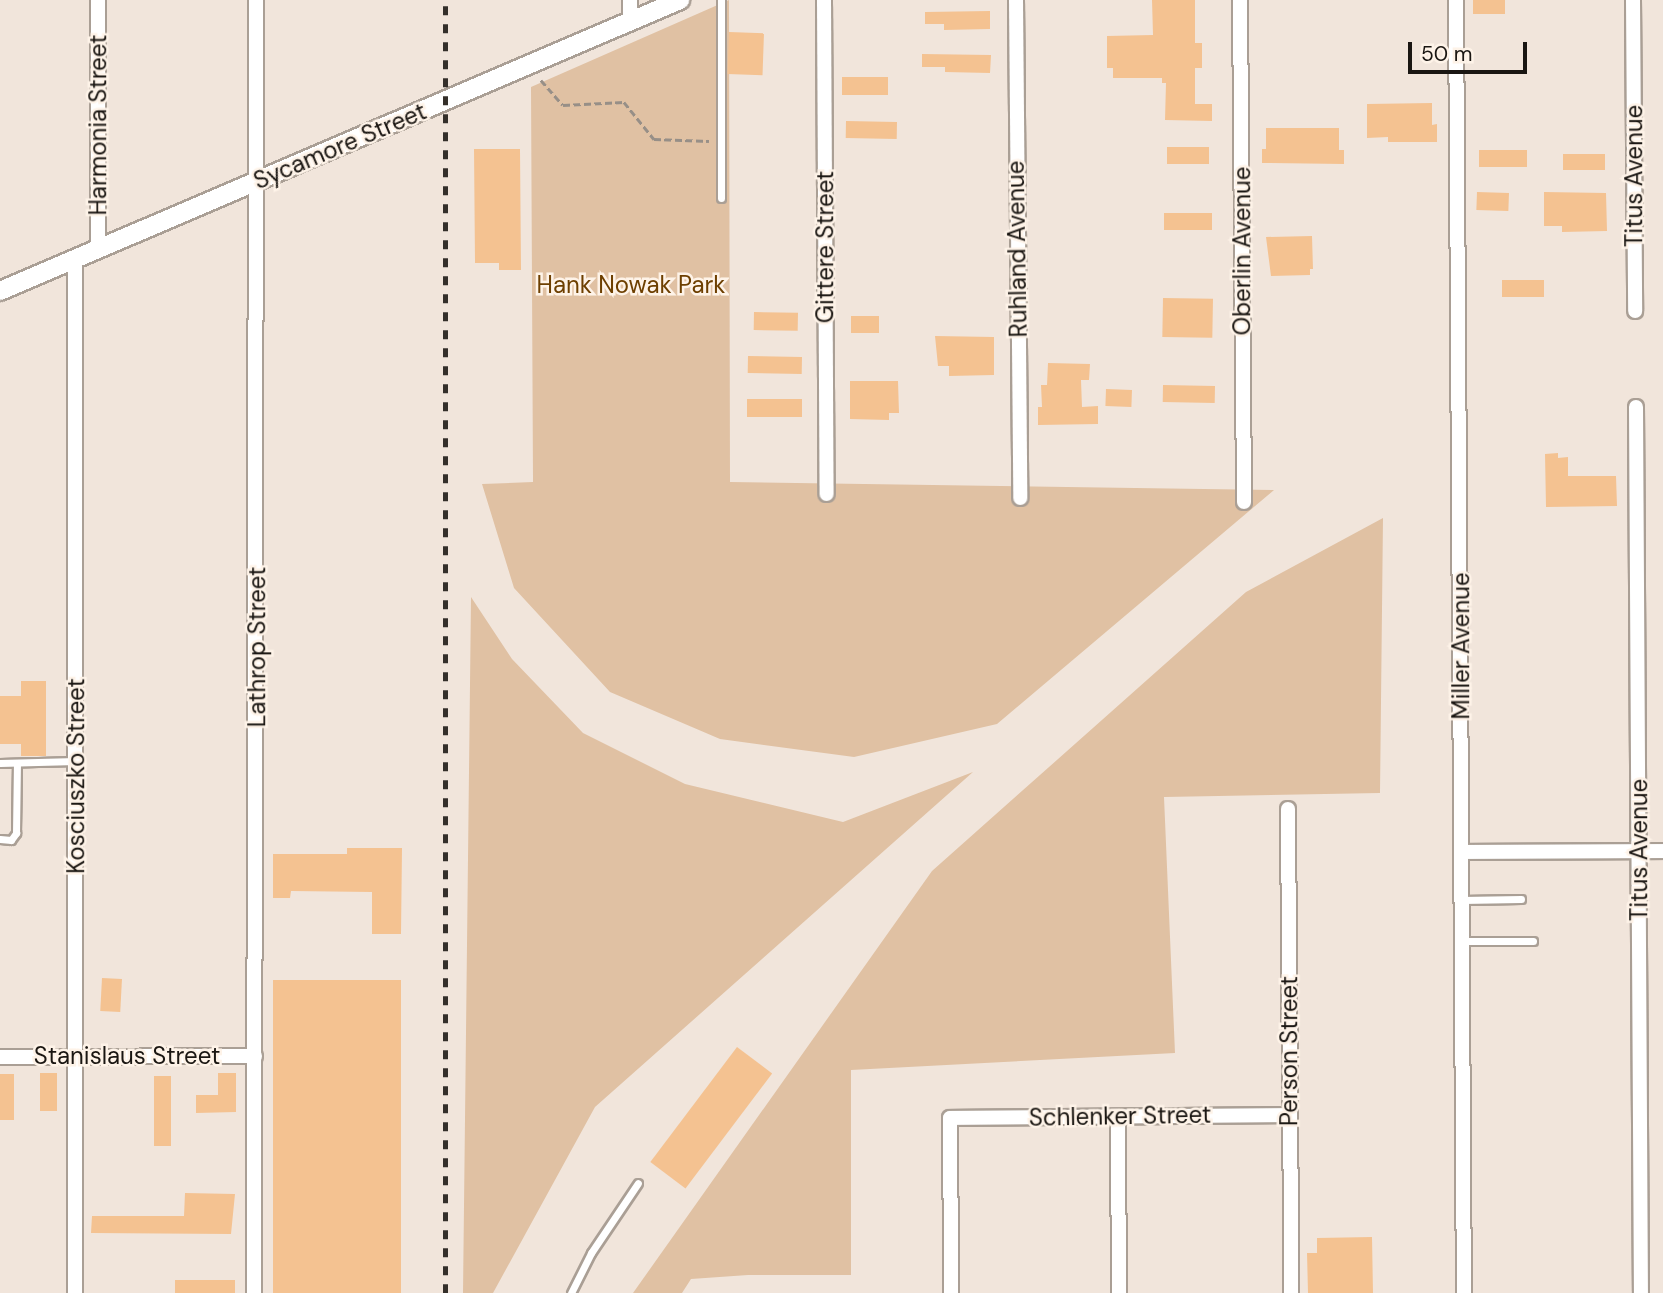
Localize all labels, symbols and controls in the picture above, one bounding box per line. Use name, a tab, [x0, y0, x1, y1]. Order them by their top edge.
scale bar	[1411, 28, 1530, 72]
street label: Harmonia Street	[84, 35, 112, 215]
text: 50 m	[1421, 40, 1472, 68]
street label: Sycamore Street	[249, 97, 431, 195]
street label: Titus Avenue	[1620, 105, 1648, 247]
street label: Ruhland Avenue	[1001, 160, 1033, 338]
street label: Oberlin Avenue	[1228, 167, 1256, 335]
street label: Gittere Street	[811, 171, 839, 323]
park label: Hank Nowak Park	[537, 271, 725, 299]
street label: Lathrop Street	[243, 567, 271, 727]
street label: Miller Avenue	[1447, 572, 1475, 720]
street label: Kosciuszko Street	[62, 678, 90, 874]
street label: Titus Avenue	[1625, 779, 1653, 921]
street label: Person Street	[1275, 976, 1303, 1126]
street label: Stanislaus Street	[34, 1042, 220, 1070]
street label: Schlenker Street	[1029, 1100, 1211, 1132]

